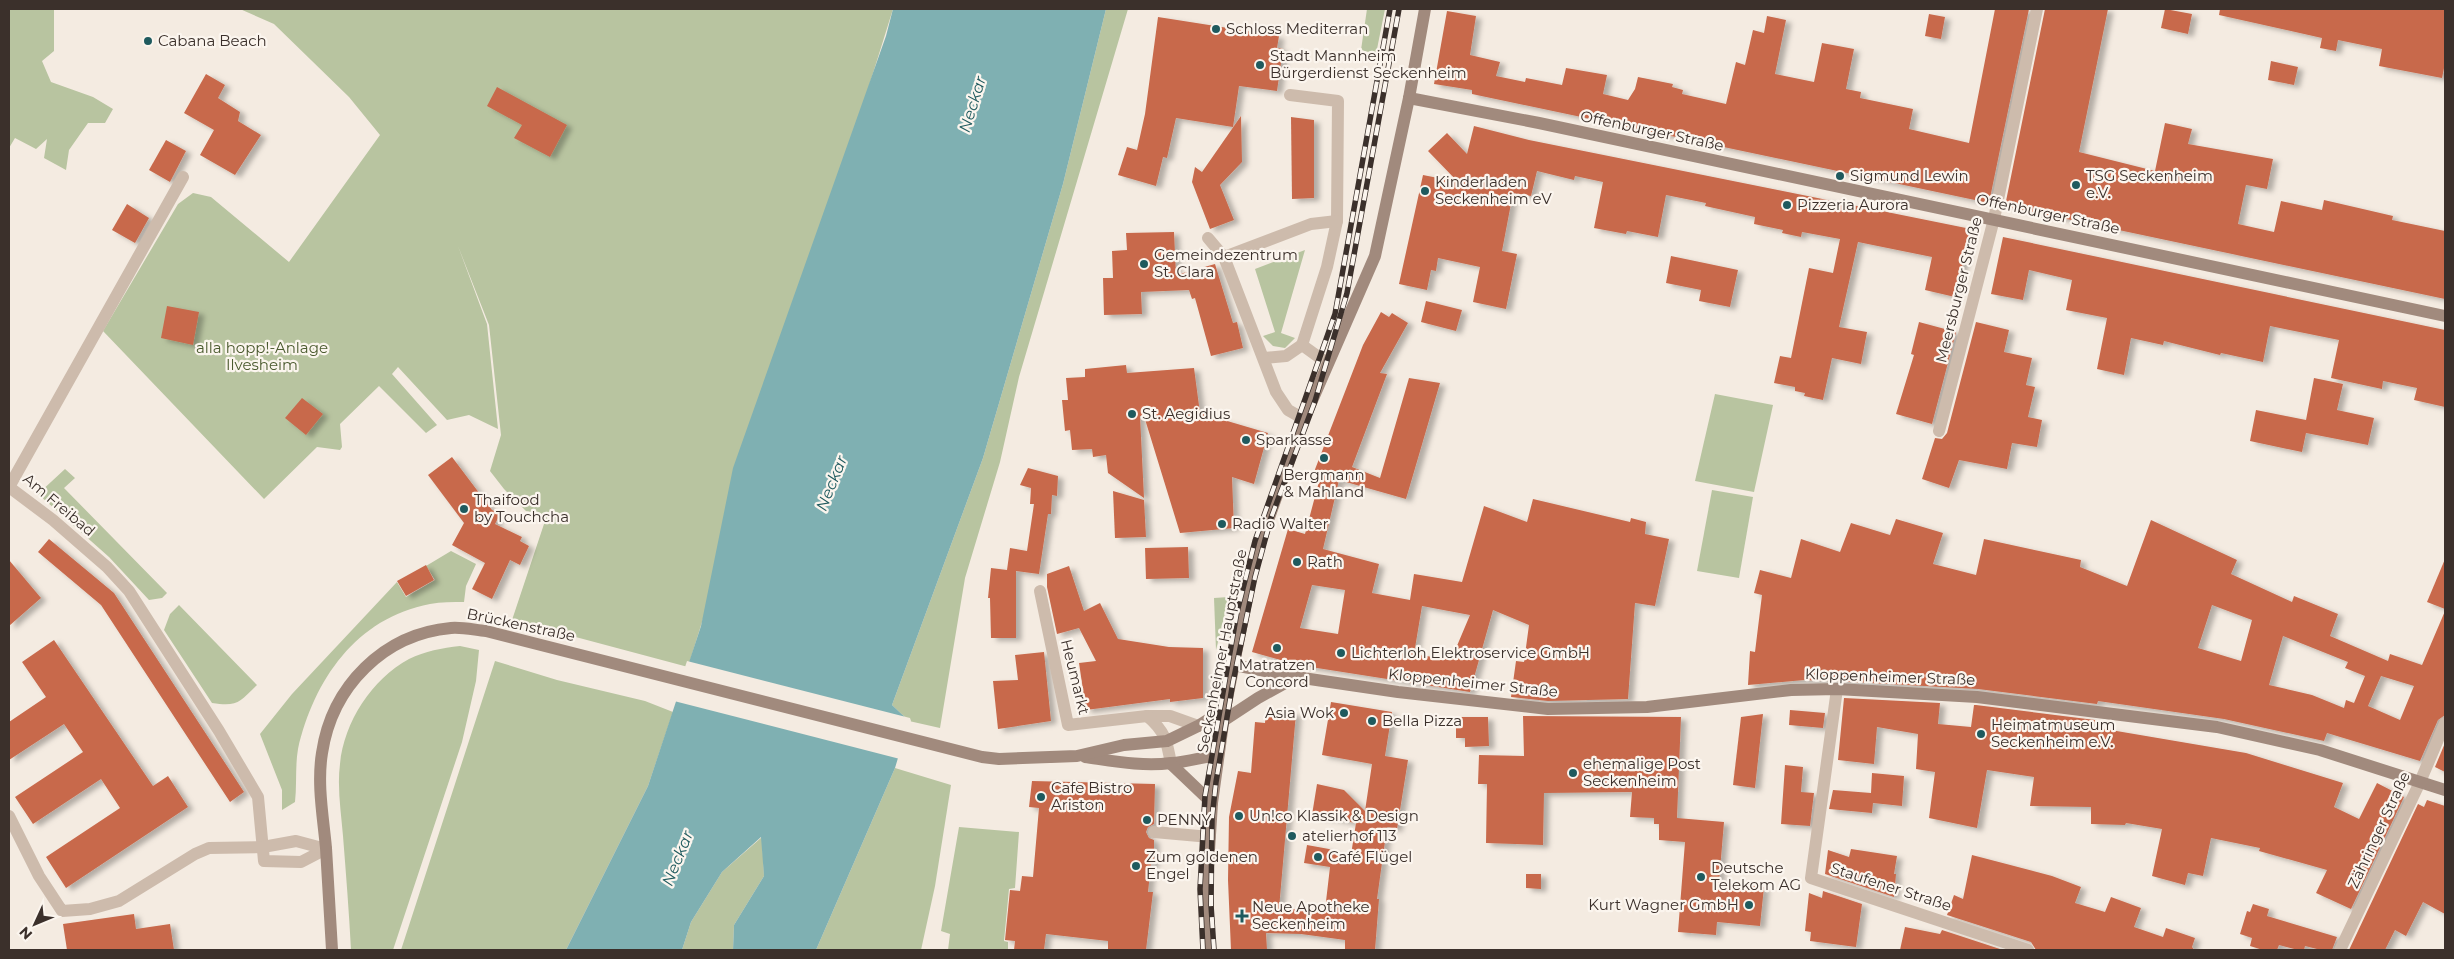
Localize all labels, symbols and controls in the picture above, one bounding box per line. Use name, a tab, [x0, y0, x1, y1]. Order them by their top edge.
place label: Schloss Mediterran	[1226, 19, 1368, 38]
marker: Schloss Mediterran	[1210, 23, 1222, 35]
place label: Cabana Beach	[158, 31, 267, 50]
marker: Cabana Beach	[142, 35, 154, 47]
place label: Stadt Mannheim Bürgerdienst Seckenheim	[1270, 46, 1467, 82]
marker: Stadt Mannheim Bürgerdienst Seckenheim	[1254, 59, 1266, 71]
water label: Neckar	[955, 73, 990, 135]
street label: Offenburger Straße	[1579, 106, 1725, 155]
place label: Sigmund Lewin	[1850, 166, 1969, 185]
place label: TSG Seckenheim e.V.	[2086, 166, 2213, 202]
marker: Sigmund Lewin	[1834, 170, 1846, 182]
place label: Kinderladen Seckenheim eV	[1435, 172, 1552, 208]
marker: TSG Seckenheim e.V.	[2070, 179, 2082, 191]
marker: Kinderladen Seckenheim eV	[1419, 185, 1431, 197]
street label: Offenburger Straße	[1975, 189, 2121, 238]
place label: Pizzeria Aurora	[1797, 195, 1909, 214]
marker: Pizzeria Aurora	[1781, 199, 1793, 211]
street label: Meersburger Straße	[1931, 215, 1986, 365]
place label: Gemeindezentrum St. Clara	[1154, 245, 1298, 281]
marker: Gemeindezentrum St. Clara	[1138, 258, 1150, 270]
park label: alla hopp!-Anlage Ilvesheim	[196, 338, 328, 374]
place label: St. Aegidius	[1142, 404, 1230, 423]
marker: St. Aegidius	[1126, 408, 1138, 420]
place label: Sparkasse	[1256, 430, 1331, 449]
marker: Sparkasse	[1240, 434, 1252, 446]
water label: Neckar	[812, 452, 851, 514]
marker: Bergmann & Mahland	[1318, 452, 1330, 464]
place label: Bergmann & Mahland	[1283, 465, 1365, 501]
street label: Am Freibad	[20, 469, 99, 540]
place label: Thaifood by Touchcha	[474, 490, 569, 526]
marker: Thaifood by Touchcha	[458, 503, 470, 515]
place label: Radio Walter	[1232, 514, 1329, 533]
marker: Radio Walter	[1216, 518, 1228, 530]
street label: Seckenheimer Hauptstraße	[1192, 548, 1251, 754]
place label: Rath	[1307, 552, 1343, 571]
marker: Rath	[1291, 556, 1303, 568]
street label: Brückenstraße	[465, 604, 577, 645]
street label: Heumarkt	[1057, 637, 1094, 717]
marker: Matratzen Concord	[1271, 642, 1283, 654]
place label: Lichterloh Elektroservice GmbH	[1351, 643, 1590, 662]
marker: Lichterloh Elektroservice GmbH	[1335, 647, 1347, 659]
place label: Matratzen Concord	[1239, 655, 1315, 691]
street label: Kloppenheimer Straße	[1387, 664, 1559, 701]
street label: Kloppenheimer Straße	[1805, 664, 1976, 689]
place label: Asia Wok	[1265, 703, 1334, 722]
marker: Asia Wok	[1338, 707, 1350, 719]
place label: Bella Pizza	[1382, 711, 1462, 730]
marker: Bella Pizza	[1366, 715, 1378, 727]
place label: Heimatmuseum Seckenheim e.V.	[1991, 715, 2116, 751]
marker: Heimatmuseum Seckenheim e.V.	[1975, 728, 1987, 740]
place label: ehemalige Post Seckenheim	[1583, 754, 1701, 790]
marker: ehemalige Post Seckenheim	[1567, 767, 1579, 779]
street label: Zähringer Straße	[2343, 768, 2414, 891]
place label: Cafe Bistro Ariston	[1051, 778, 1132, 814]
marker: Cafe Bistro Ariston	[1035, 791, 1047, 803]
place label: Un!co Klassik & Design	[1249, 806, 1419, 825]
place label: PENNY	[1157, 810, 1212, 829]
marker: Un!co Klassik & Design	[1233, 810, 1245, 822]
marker: PENNY	[1141, 814, 1153, 826]
place label: atelierhof 113	[1302, 826, 1397, 845]
water label: Neckar	[658, 827, 697, 889]
marker: atelierhof 113	[1286, 830, 1298, 842]
place label: Zum goldenen Engel	[1146, 847, 1258, 883]
place label: Café Flügel	[1328, 847, 1412, 866]
marker: Café Flügel	[1312, 851, 1324, 863]
place label: Deutsche Telekom AG	[1711, 858, 1801, 894]
street label: Staufener Straße	[1828, 858, 1954, 915]
marker: Zum goldenen Engel	[1130, 860, 1142, 872]
marker: Deutsche Telekom AG	[1695, 871, 1707, 883]
place label: Kurt Wagner GmbH	[1588, 895, 1739, 914]
place label: Neue Apotheke Seckenheim	[1252, 897, 1370, 933]
north arrow	[10, 899, 60, 949]
marker: Kurt Wagner GmbH	[1743, 899, 1755, 911]
marker: Neue Apotheke Seckenheim	[1236, 910, 1248, 922]
text: N	[15, 923, 36, 943]

